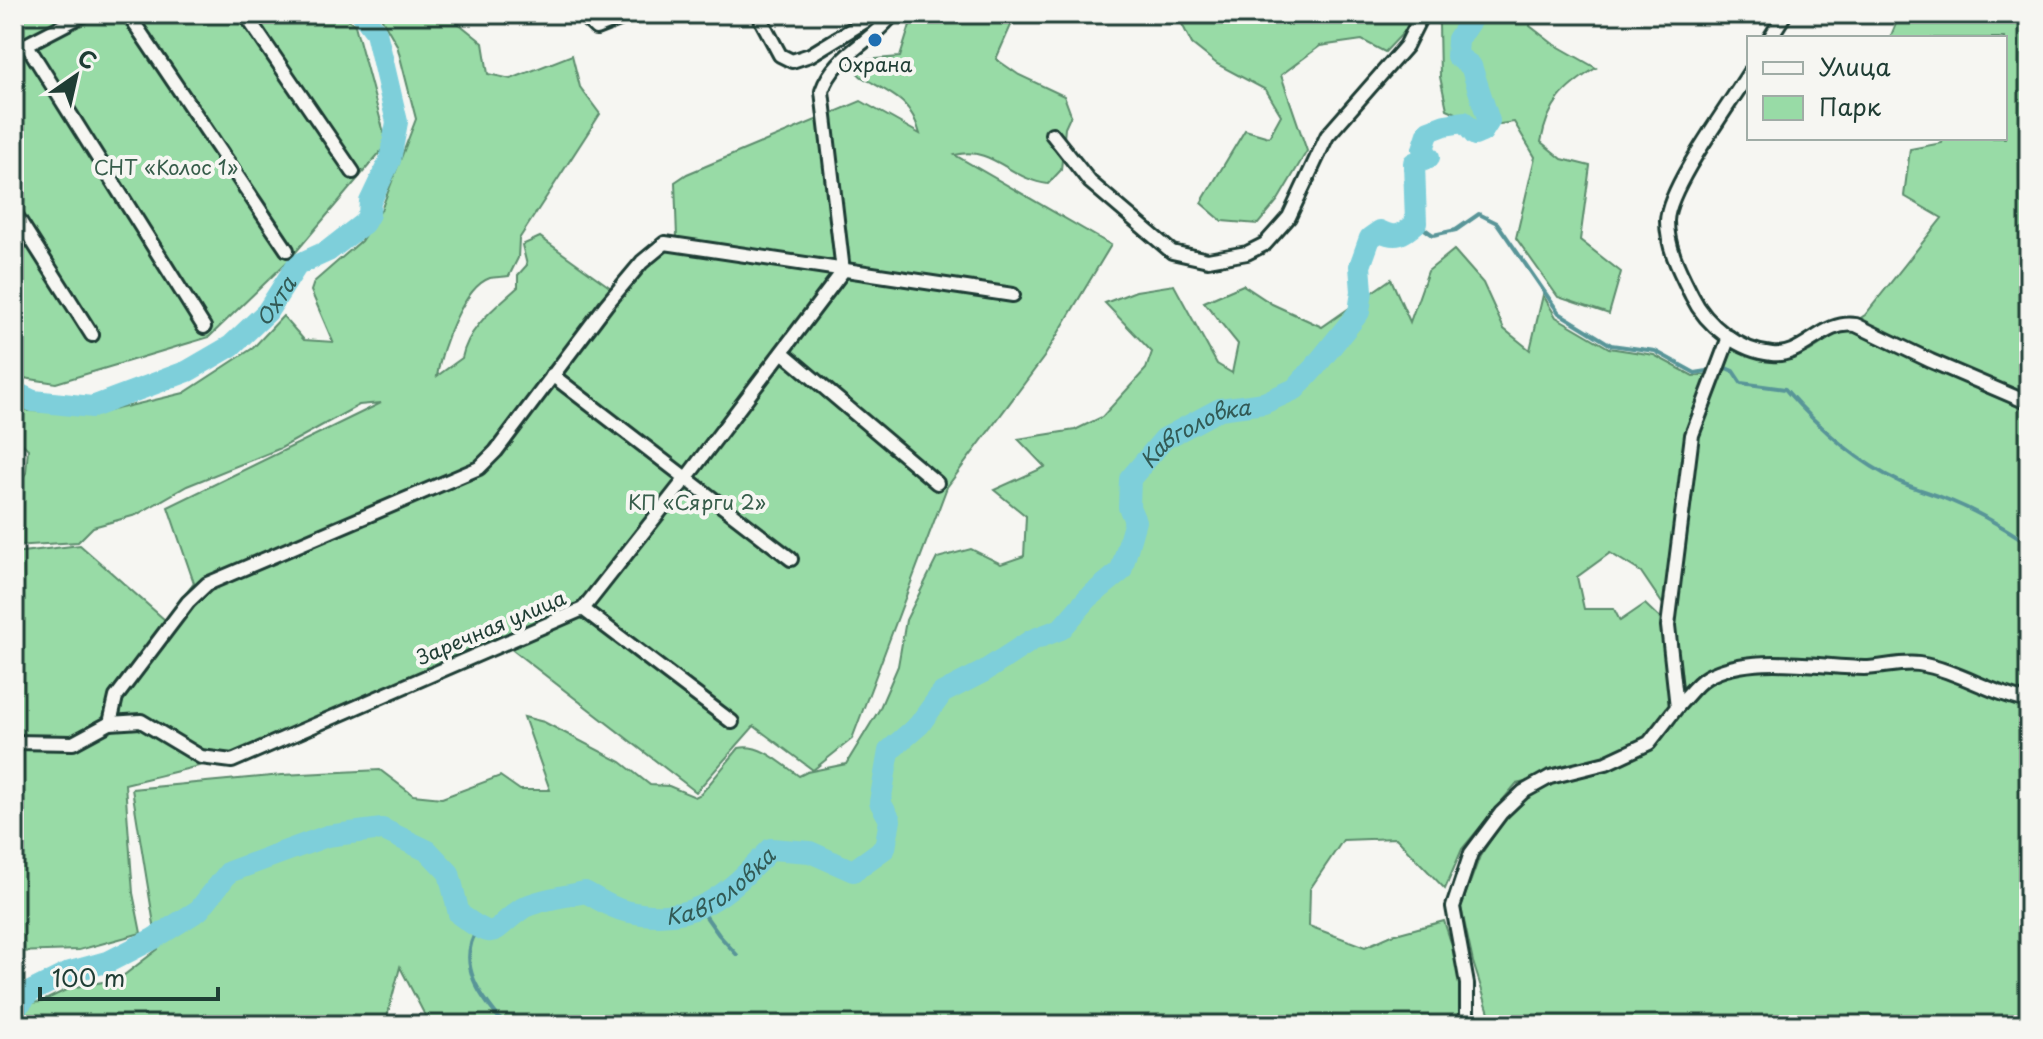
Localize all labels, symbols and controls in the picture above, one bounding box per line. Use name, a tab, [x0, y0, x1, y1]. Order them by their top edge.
marker: Охрана	[866, 31, 884, 49]
north arrow	[36, 36, 116, 116]
legend	[1747, 36, 2007, 140]
text: С	[72, 40, 104, 76]
text: Улица	[1819, 48, 1891, 84]
place label: Охрана	[838, 49, 913, 79]
text: Парк	[1819, 88, 1882, 124]
park label: СНТ «Колос 1»	[94, 152, 238, 182]
water label: Охта	[247, 268, 303, 333]
water label: Кавголовка	[1131, 388, 1253, 474]
park label: КП «Сярги 2»	[628, 487, 766, 517]
street label: Заречная улица	[412, 582, 571, 672]
water label: Кавголовка	[664, 838, 782, 932]
scale bar	[40, 951, 218, 1001]
text: 100 m	[52, 959, 125, 995]

